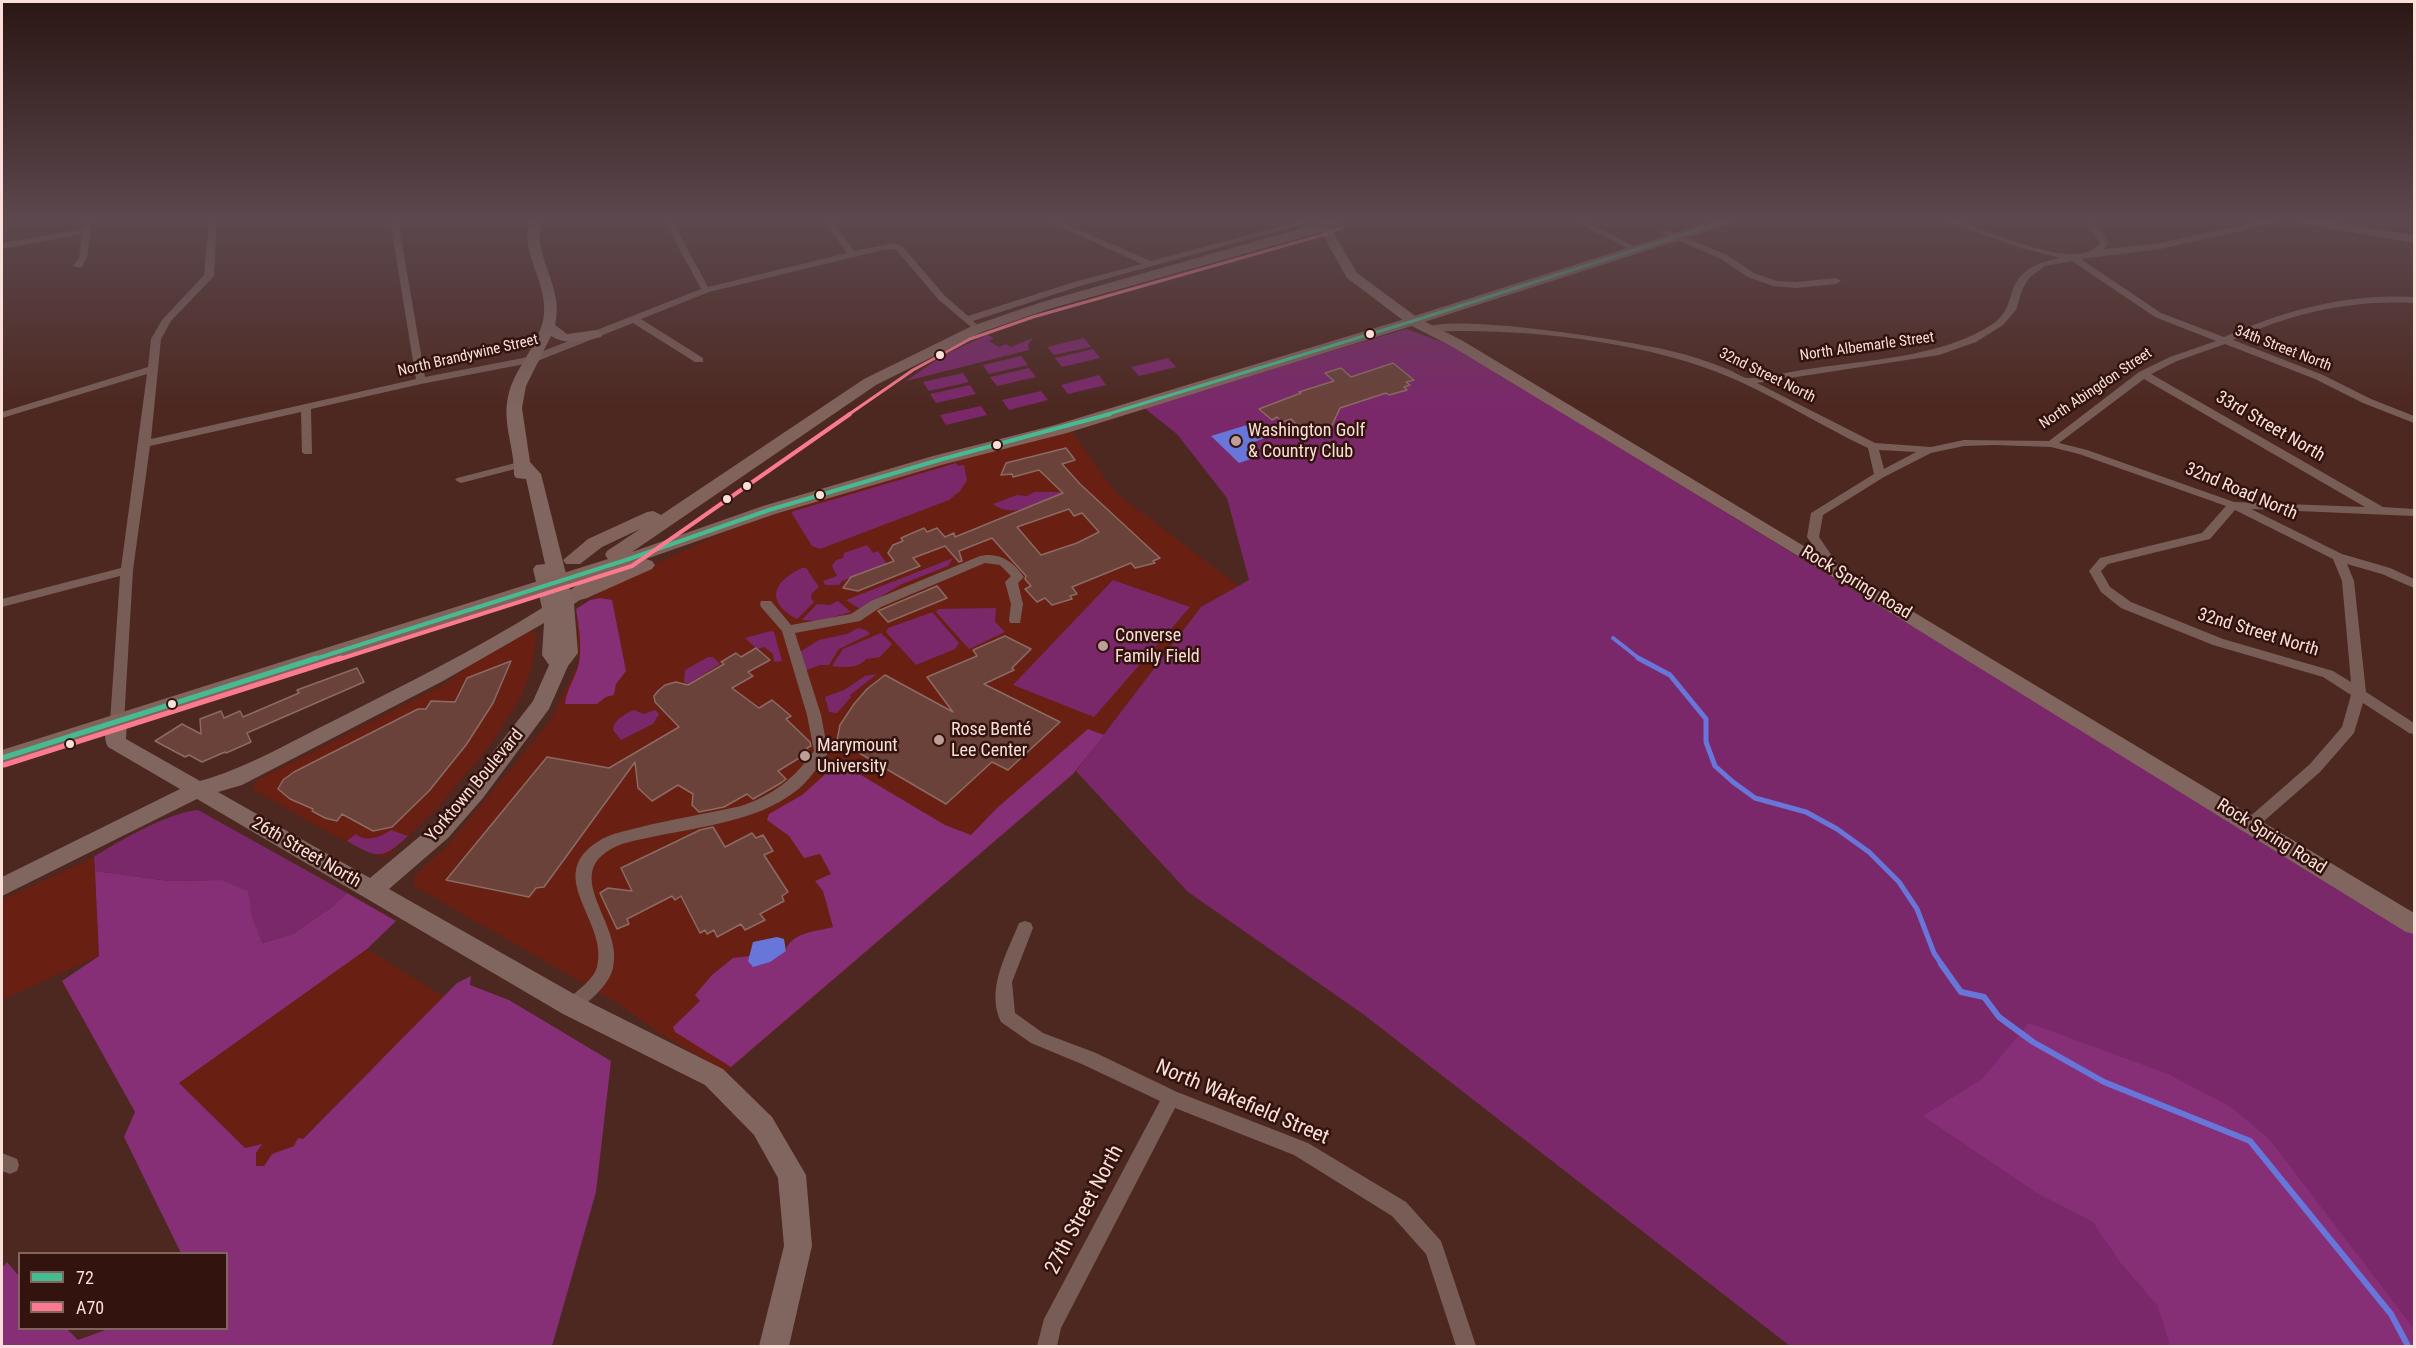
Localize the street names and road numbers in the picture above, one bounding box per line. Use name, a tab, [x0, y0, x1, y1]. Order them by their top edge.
street label: 34th Street North	[2232, 322, 2334, 376]
street label: North Albemarle Street	[1799, 329, 1935, 365]
street label: North Brandywine Street	[396, 331, 540, 381]
street label: 32nd Street North	[1716, 345, 1818, 407]
street label: North Abingdon Street	[2036, 345, 2156, 433]
street label: 33rd Street North	[2212, 387, 2328, 467]
street label: 32nd Road North	[2182, 459, 2300, 525]
street label: Rock Spring Road	[1797, 542, 1915, 624]
street label: 32nd Street North	[2195, 604, 2321, 662]
street label: Yorktown Boulevard	[422, 725, 528, 847]
street label: Rock Spring Road	[2212, 795, 2330, 879]
street label: 26th Street North	[248, 813, 364, 893]
street label: North Wakefield Street	[1152, 1055, 1332, 1151]
street label: 27th Street North	[1040, 1141, 1130, 1279]

